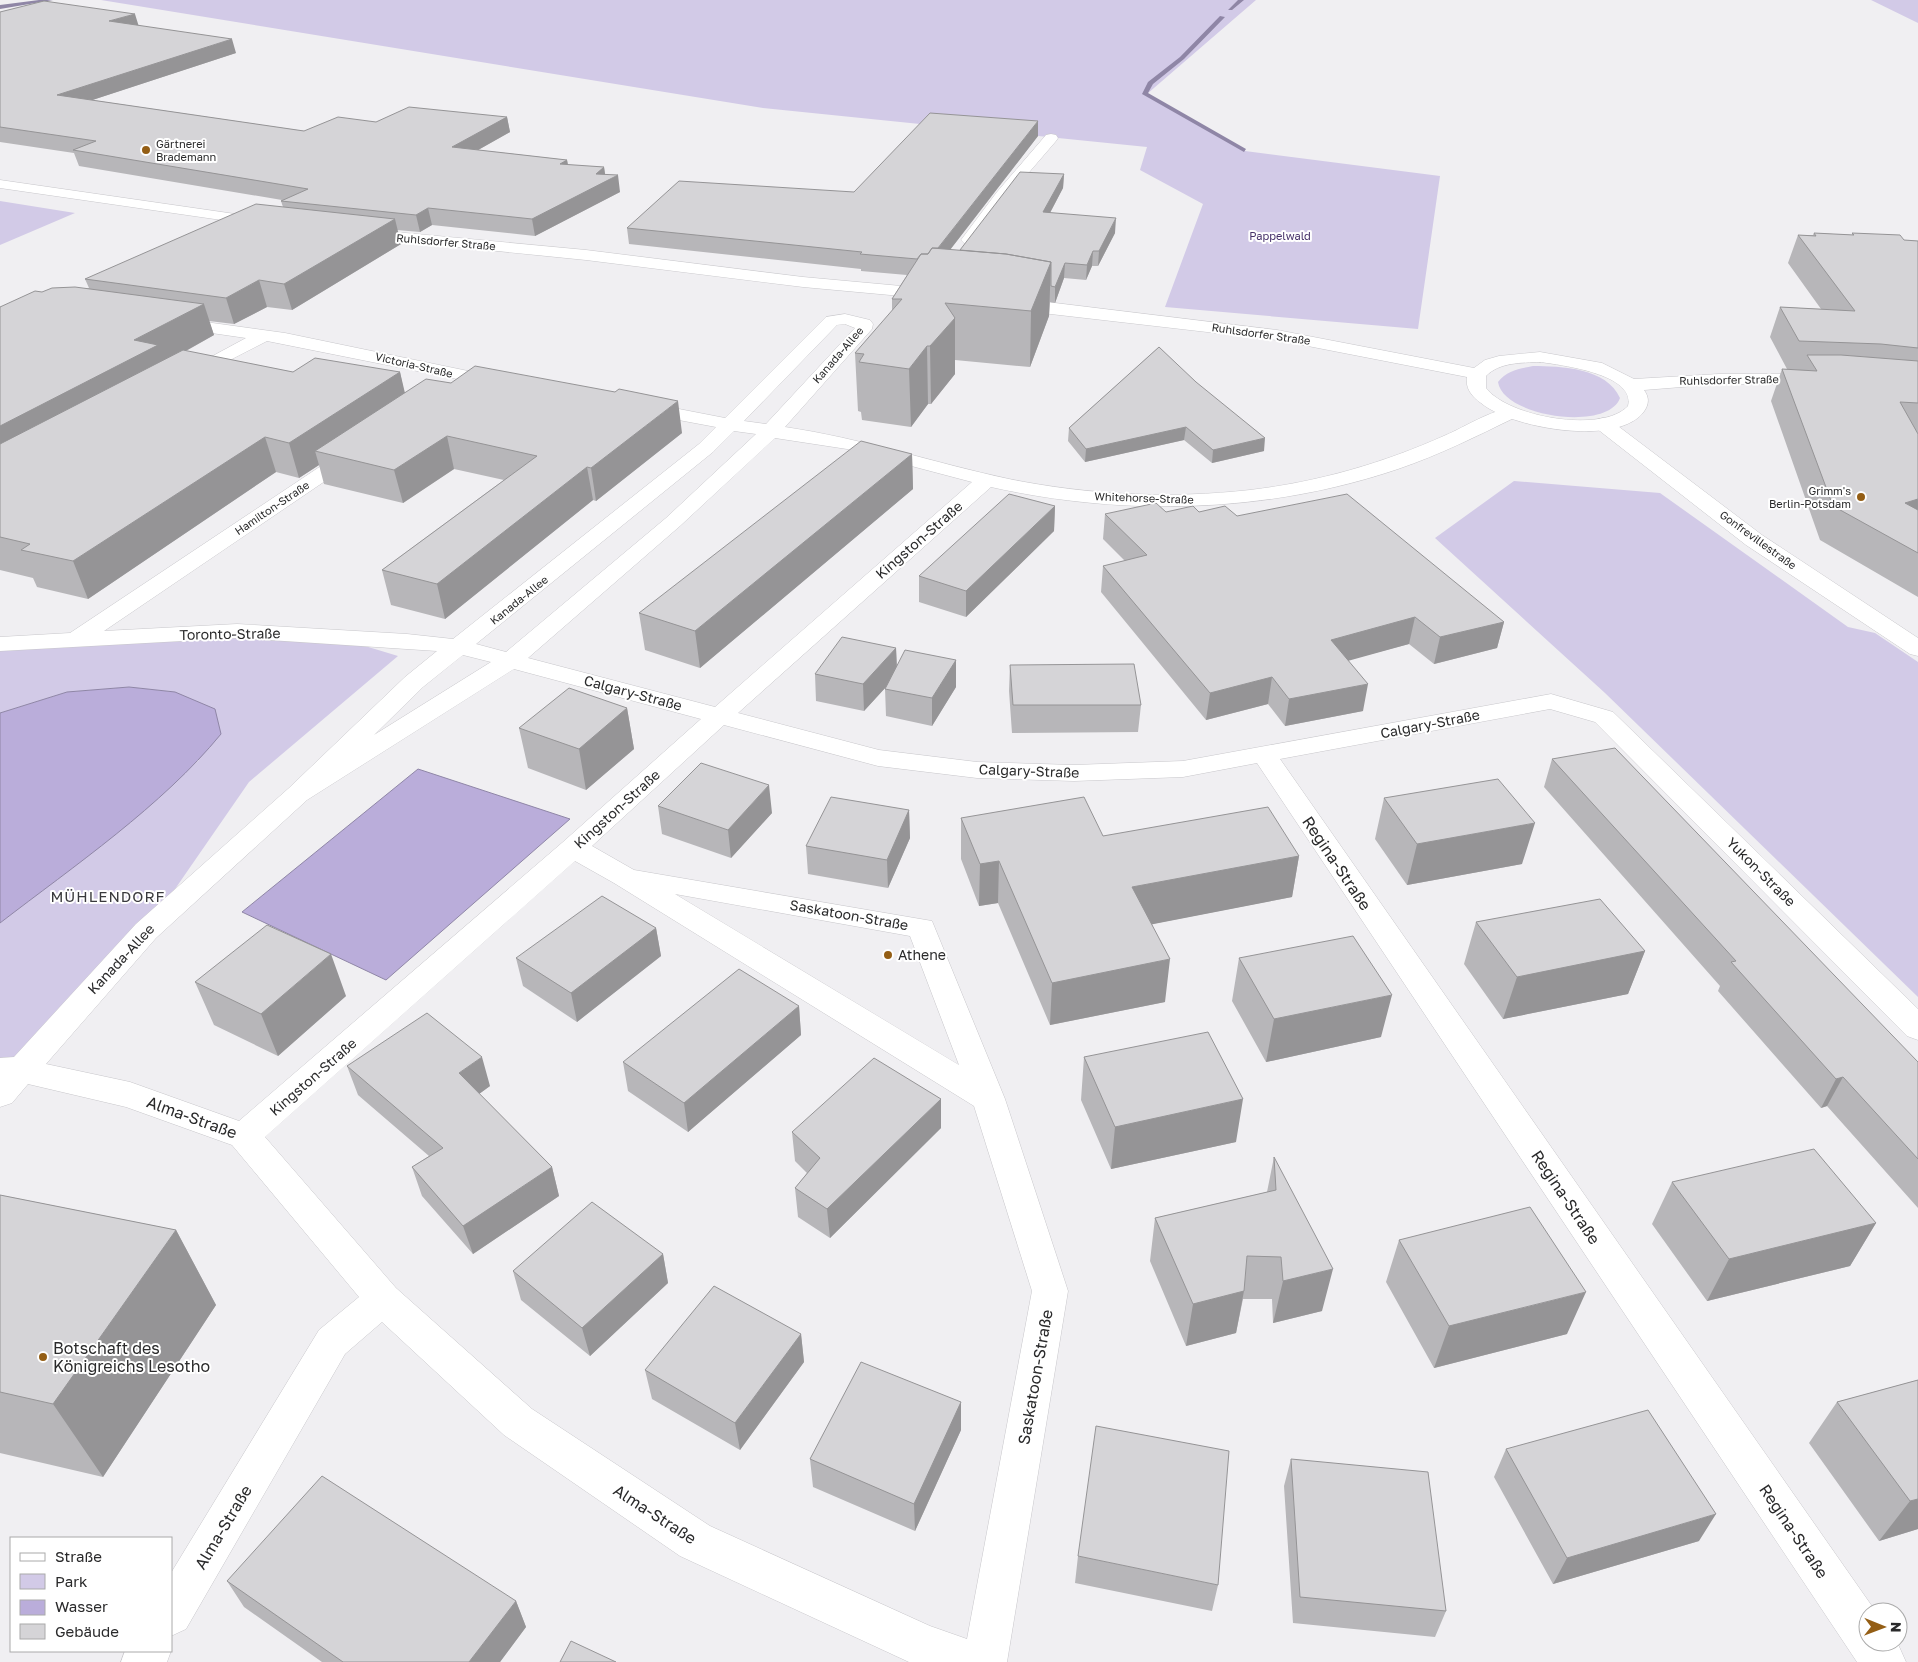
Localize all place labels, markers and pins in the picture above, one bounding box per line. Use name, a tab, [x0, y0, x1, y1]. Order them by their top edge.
place label: Gärtnerei Brademann	[156, 137, 216, 163]
marker: Gärtnerei Brademann	[140, 144, 152, 156]
place label: Grimm's Berlin-Potsdam	[1769, 484, 1851, 510]
marker: Grimm's Berlin-Potsdam	[1855, 491, 1867, 503]
place label: Athene	[898, 946, 946, 963]
marker: Athene	[882, 949, 894, 961]
place label: Botschaft des Königreichs Lesotho	[53, 1338, 210, 1376]
marker: Botschaft des Königreichs Lesotho	[37, 1351, 49, 1363]

